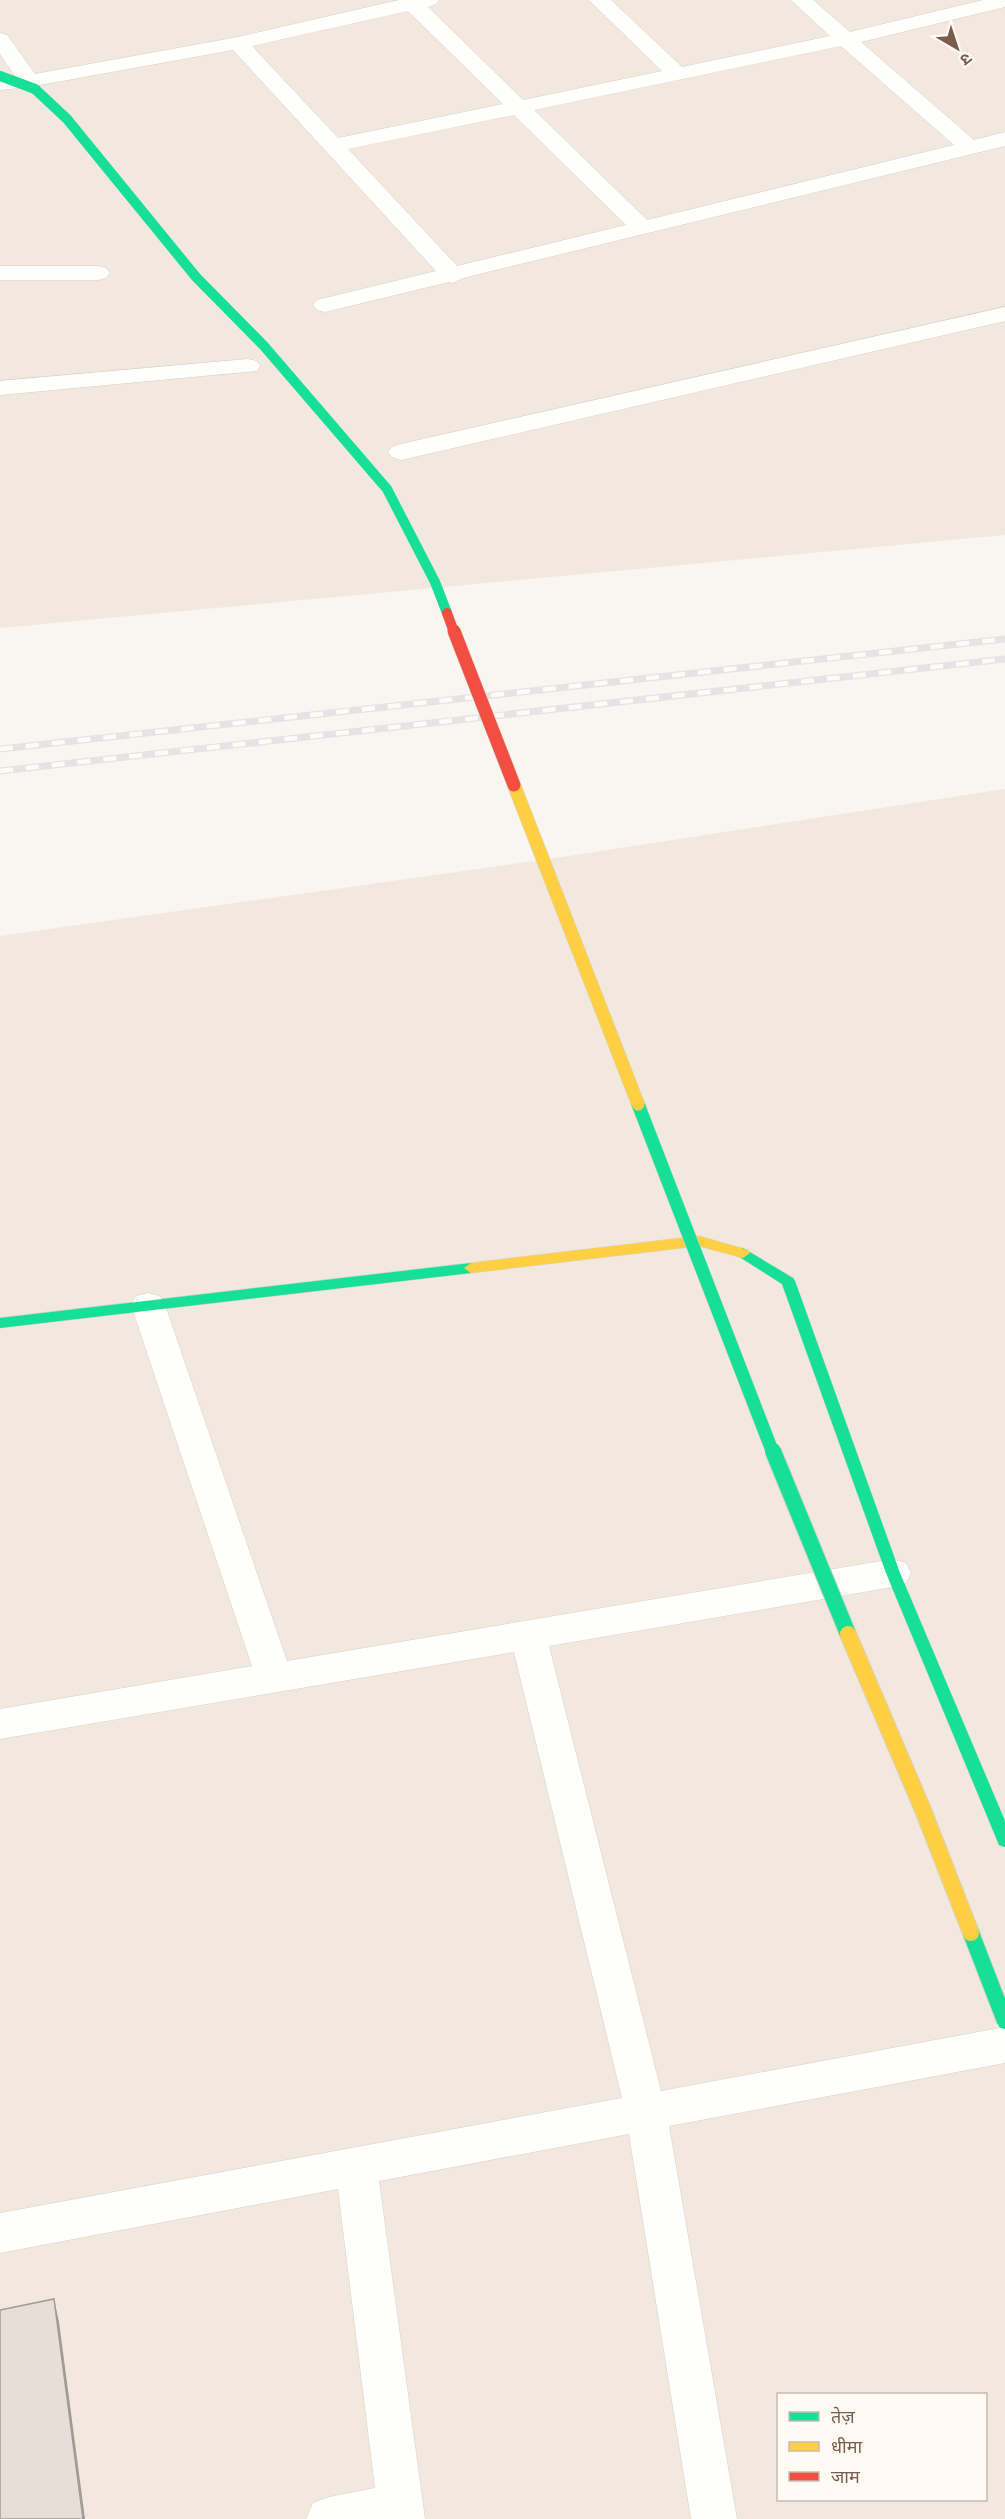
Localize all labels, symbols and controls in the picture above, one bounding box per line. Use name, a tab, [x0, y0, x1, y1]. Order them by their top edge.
north arrow	[927, 18, 987, 78]
text: उ	[955, 48, 977, 72]
legend	[777, 2393, 987, 2501]
text: तेज़	[831, 2404, 855, 2429]
text: धीमा	[831, 2434, 862, 2459]
text: जाम	[831, 2464, 861, 2489]

